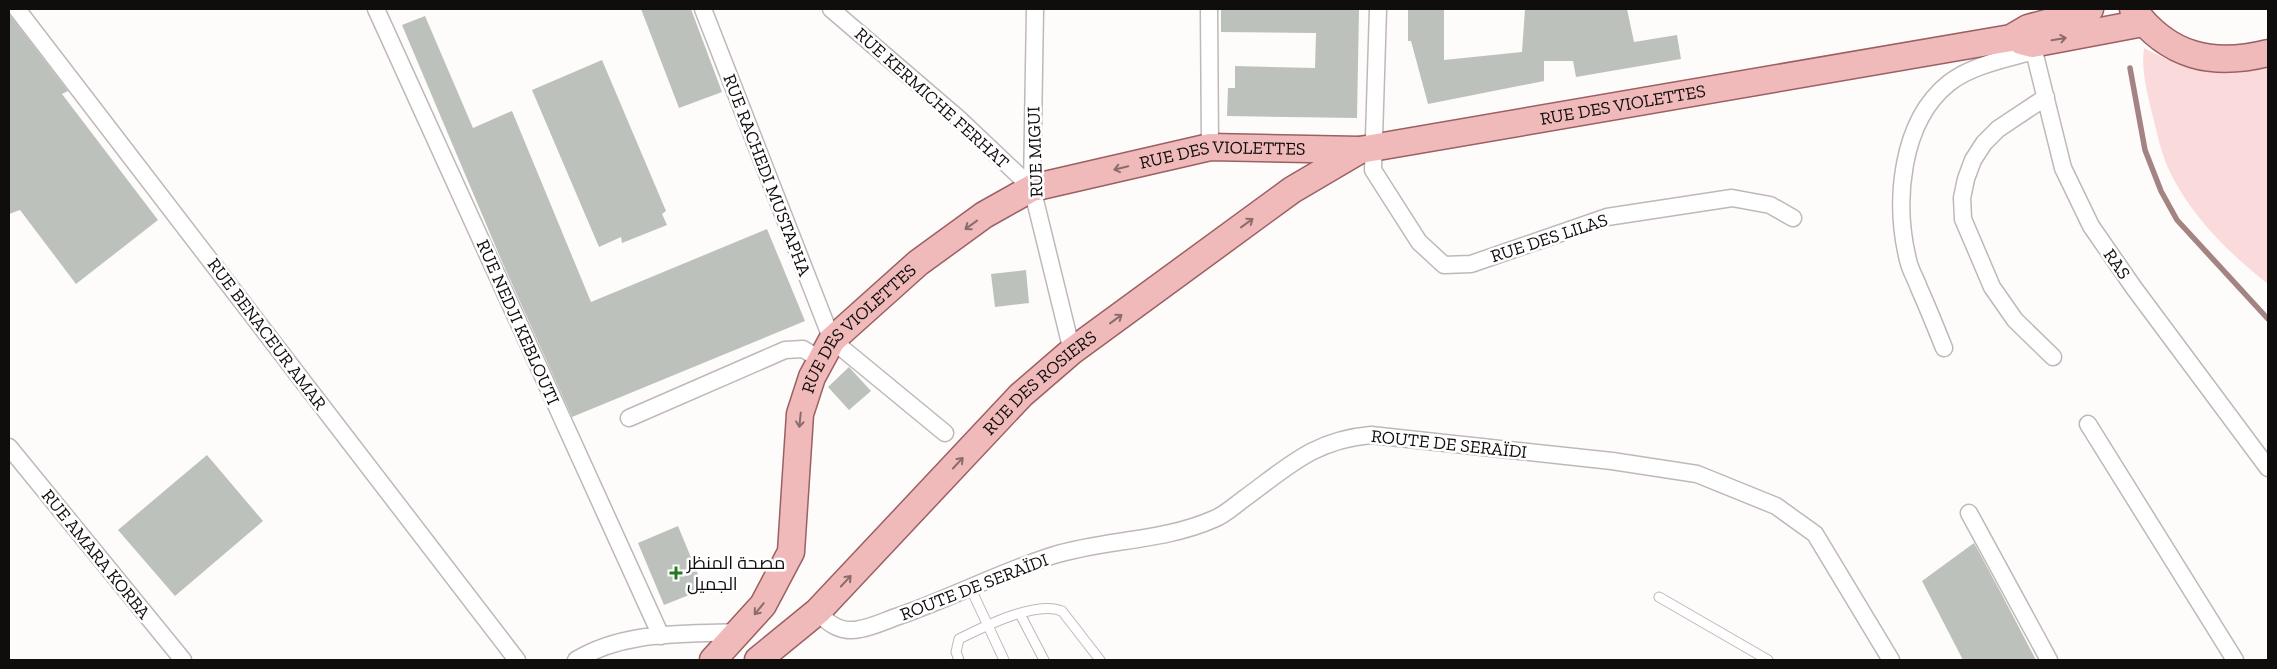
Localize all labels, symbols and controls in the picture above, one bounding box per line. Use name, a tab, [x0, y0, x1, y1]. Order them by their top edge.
street label: RUE KERMICHE FERHAT	[850, 23, 1014, 173]
one-way arrow	[2050, 34, 2066, 43]
street label: RUE RACHEDI MUSTAPHA	[718, 71, 816, 279]
street label: RUE DES VIOLETTES	[1538, 80, 1707, 130]
street label: RUE MIGUI	[1022, 106, 1048, 198]
street label: RUE DES VIOLETTES	[1137, 136, 1306, 174]
one-way arrow	[1113, 164, 1129, 173]
street label: RUE DES LILAS	[1488, 209, 1610, 267]
one-way arrow	[1240, 217, 1253, 228]
one-way arrow	[964, 220, 978, 230]
street label: RUE NEDJI KEBLOUTI	[472, 236, 564, 408]
street label: RAS	[2099, 244, 2135, 284]
street label: RUE BENACEUR AMAR	[203, 254, 331, 414]
street label: RUE DES VIOLETTES	[796, 259, 921, 396]
one-way arrow	[1109, 313, 1122, 324]
street label: RUE DES ROSIERS	[978, 326, 1101, 440]
one-way arrow	[795, 412, 805, 428]
street label: ROUTE DE SERAÏDI	[1370, 425, 1528, 463]
one-way arrow	[952, 457, 964, 469]
street label: RUE AMARA KORBA	[37, 485, 155, 624]
street label: ROUTE DE SERAÏDI	[897, 549, 1051, 625]
place label: مصحة المنظر الجميل	[686, 552, 785, 595]
marker: مصحة المنظر الجميل	[669, 566, 683, 580]
one-way arrow	[840, 575, 852, 588]
one-way arrow	[754, 602, 765, 615]

